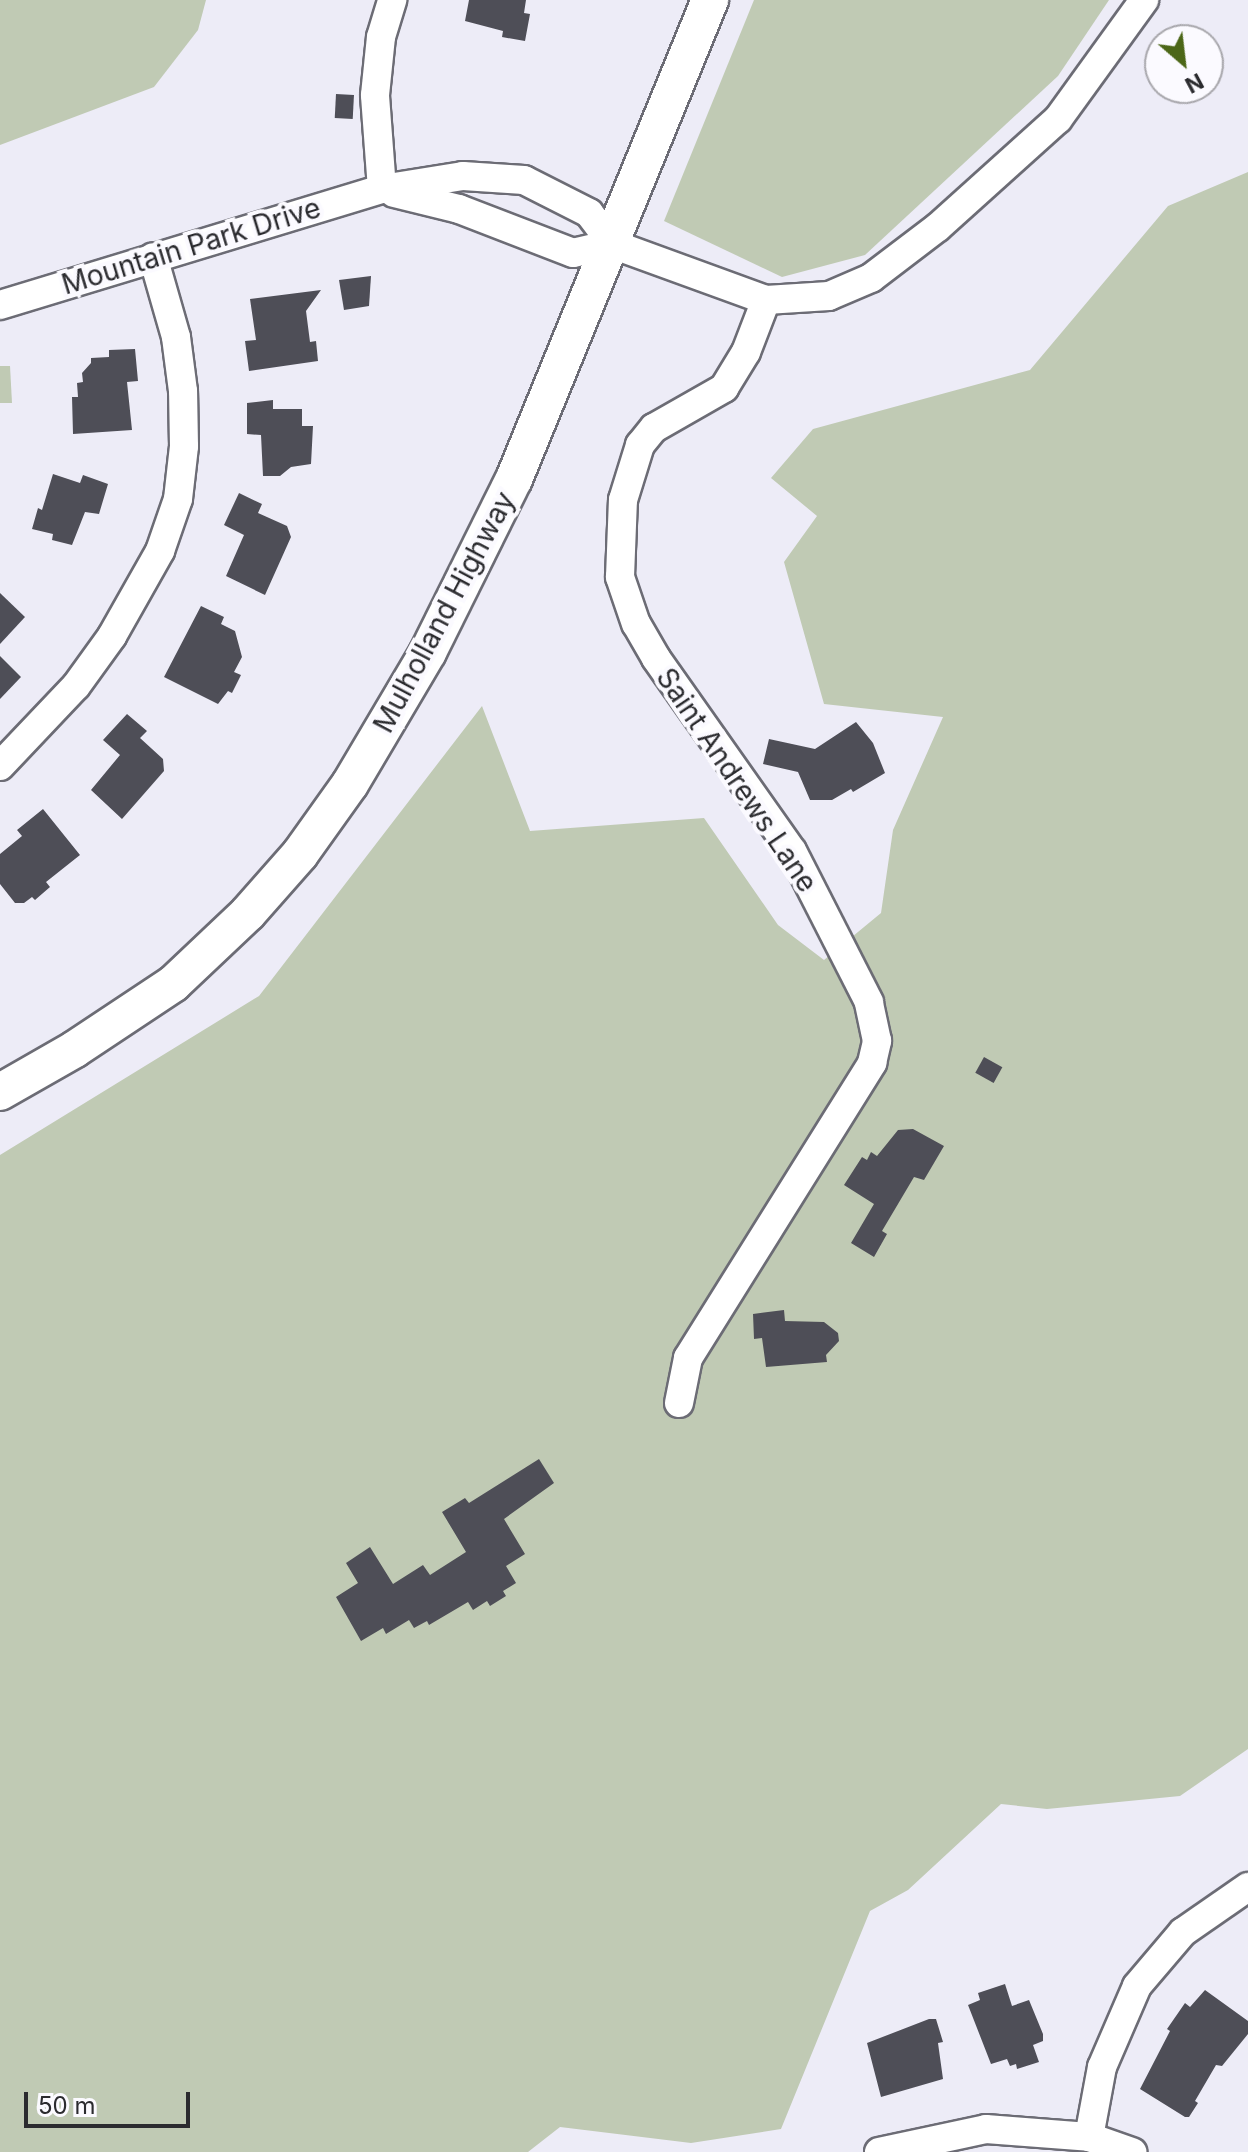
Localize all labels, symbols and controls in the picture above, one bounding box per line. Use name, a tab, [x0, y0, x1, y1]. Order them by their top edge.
north arrow	[1144, 24, 1224, 104]
text: N	[1181, 68, 1208, 99]
street label: Mountain Park Drive	[58, 191, 324, 301]
street label: Mulholland Highway	[366, 486, 522, 738]
street label: Saint Andrews Lane	[650, 662, 824, 898]
scale bar	[28, 2076, 194, 2126]
text: 50 m	[38, 2091, 96, 2120]

